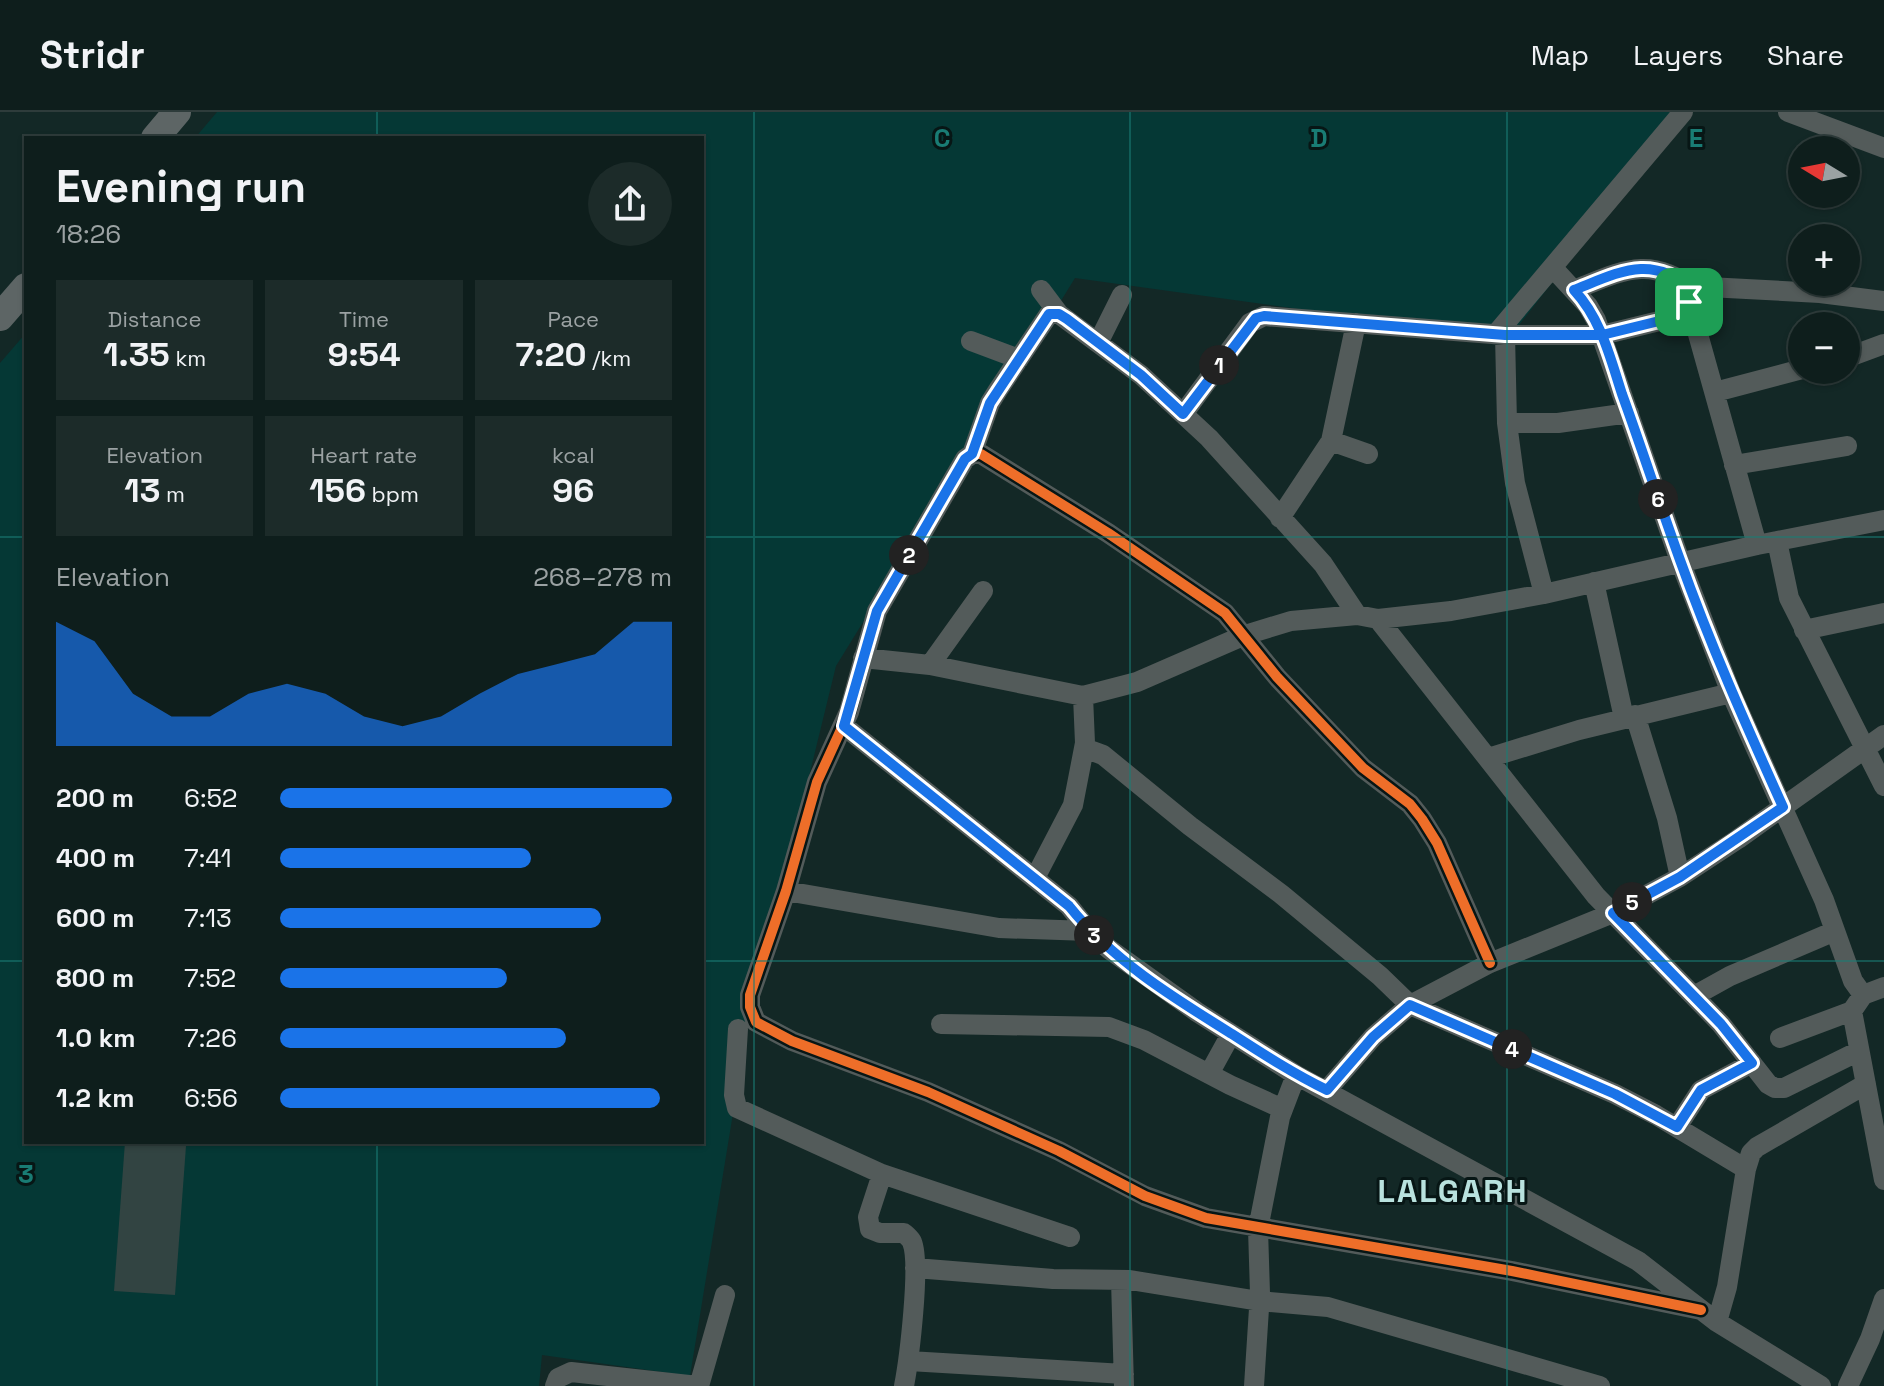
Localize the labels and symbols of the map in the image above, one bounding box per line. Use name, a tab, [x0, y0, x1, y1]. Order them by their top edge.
text: C	[934, 121, 950, 155]
text: D	[1310, 121, 1328, 155]
text: E	[1689, 121, 1703, 155]
north arrow	[1788, 136, 1860, 208]
pin	[1655, 268, 1723, 336]
pin: 1	[1199, 345, 1239, 385]
pin: 6	[1638, 479, 1678, 519]
pin: 2	[889, 535, 929, 575]
pin: 5	[1612, 882, 1652, 922]
pin: 3	[1074, 915, 1114, 955]
pin: 4	[1492, 1029, 1532, 1069]
text: 3	[18, 1157, 34, 1191]
district label: LALGARH	[1378, 1171, 1528, 1211]

